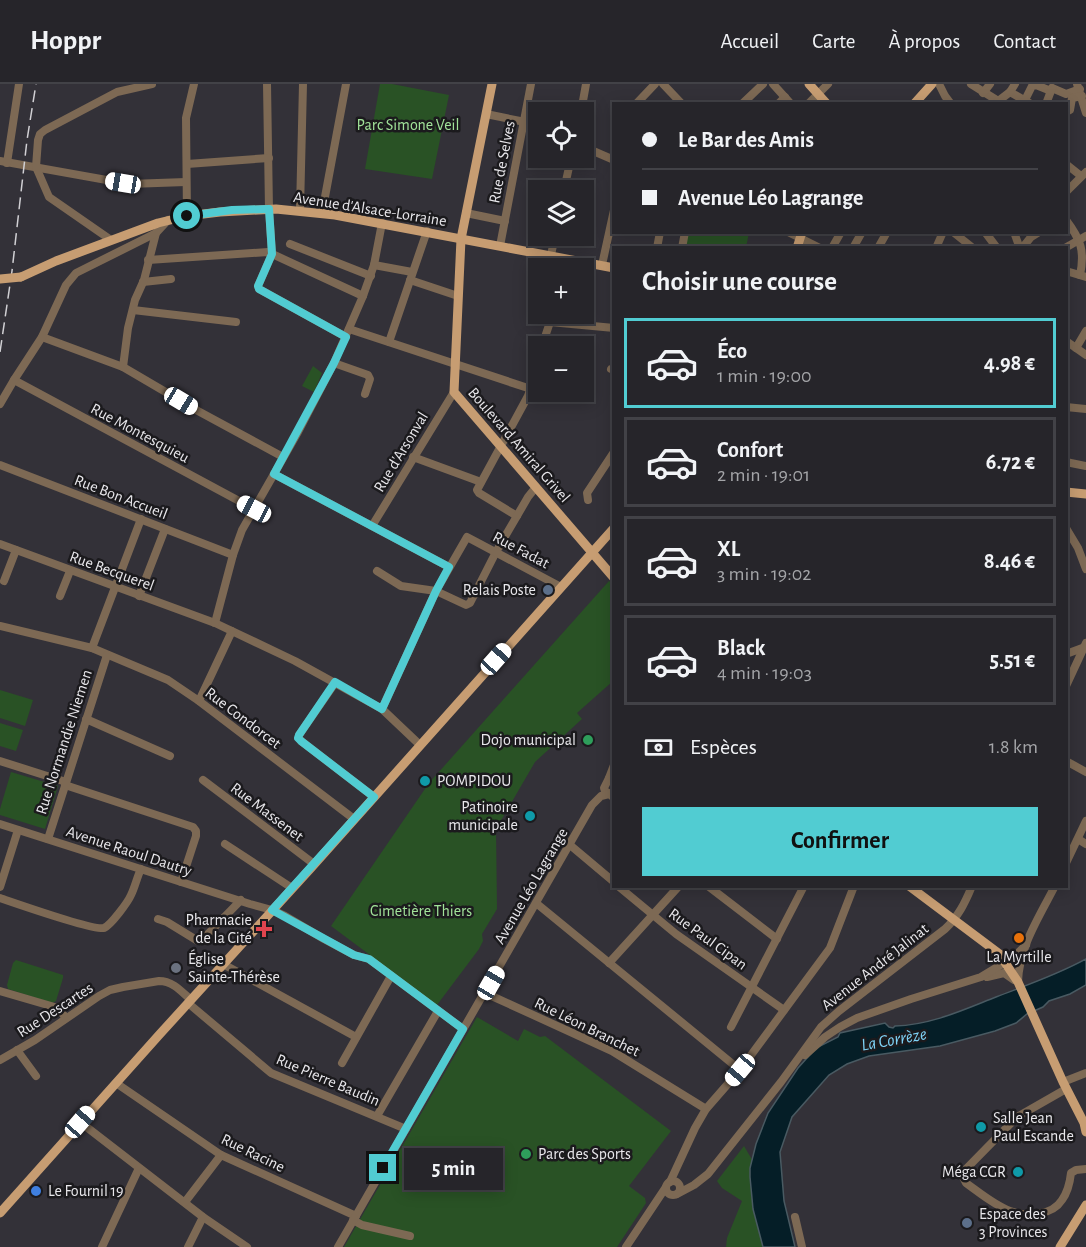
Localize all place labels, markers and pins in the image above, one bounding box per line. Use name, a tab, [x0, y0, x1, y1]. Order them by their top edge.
place label: Relais Poste	[463, 582, 536, 598]
marker: Relais Poste	[541, 583, 555, 597]
place label: Dojo municipal	[481, 732, 576, 749]
marker: Dojo municipal	[581, 733, 595, 747]
place label: POMPIDOU	[437, 773, 511, 789]
marker: POMPIDOU	[418, 774, 432, 788]
place label: Patinoire municipale	[448, 799, 518, 833]
marker: Patinoire municipale	[523, 809, 537, 823]
place label: Pharmacie de la Cité	[185, 912, 252, 946]
marker: Pharmacie de la Cité	[257, 922, 271, 936]
marker: La Myrtille	[1012, 931, 1026, 945]
place label: Église Sainte-Thérèse	[188, 949, 280, 985]
place label: La Myrtille	[986, 949, 1052, 966]
marker: Église Sainte-Thérèse	[169, 961, 183, 975]
place label: Salle Jean Paul Escande	[993, 1110, 1074, 1144]
marker: Salle Jean Paul Escande	[974, 1120, 988, 1134]
place label: Parc des Sports	[538, 1146, 631, 1162]
marker: Parc des Sports	[519, 1147, 533, 1161]
place label: Méga CGR	[942, 1164, 1006, 1180]
marker: Méga CGR	[1011, 1165, 1025, 1179]
place label: Le Fournil 19	[48, 1183, 124, 1199]
marker: Le Fournil 19	[29, 1184, 43, 1198]
place label: Espace des 3 Provinces	[979, 1206, 1048, 1240]
marker: Espace des 3 Provinces	[960, 1216, 974, 1230]

